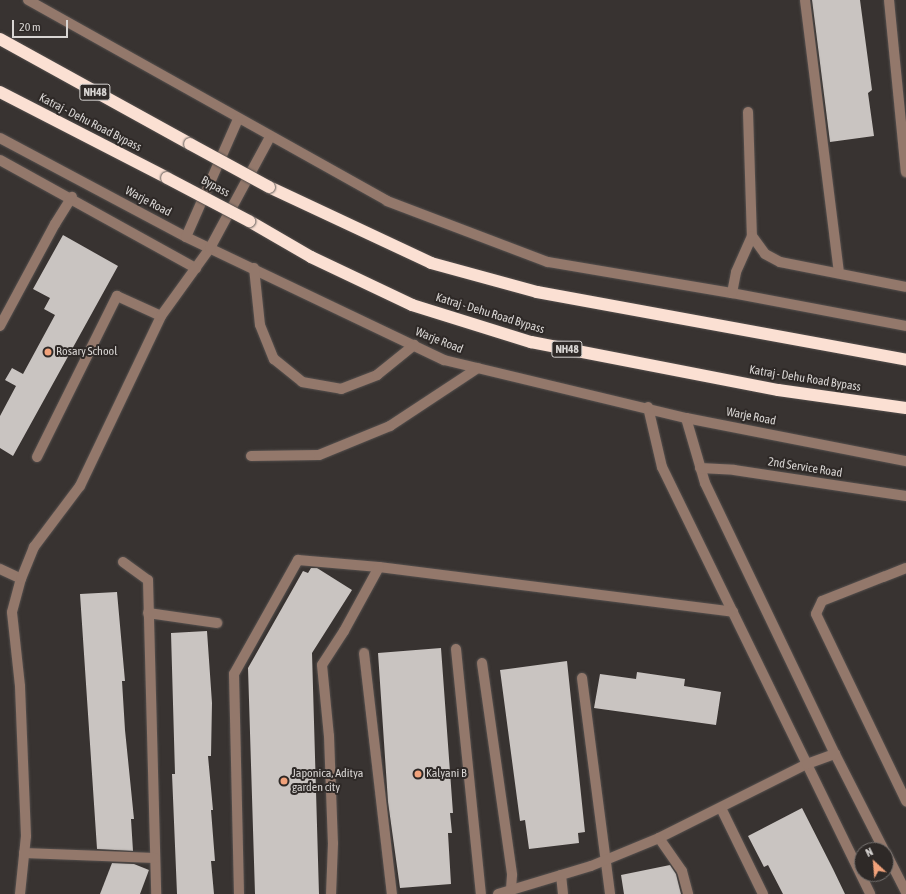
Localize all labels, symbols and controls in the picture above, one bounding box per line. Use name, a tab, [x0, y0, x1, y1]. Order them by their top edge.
scale bar	[14, 12, 70, 38]
text: 20 m	[19, 20, 41, 34]
road number: NH48	[79, 83, 111, 101]
street label: Katraj - Dehu Road Bypass	[36, 91, 144, 155]
street label: Bypass	[198, 174, 232, 200]
street label: Warje Road	[122, 184, 174, 220]
street label: Katraj - Dehu Road Bypass	[434, 291, 546, 337]
street label: Warje Road	[413, 325, 465, 357]
road number: NH48	[551, 340, 583, 358]
place label: Rosary School	[56, 345, 117, 359]
marker: Rosary School	[43, 347, 53, 357]
street label: Katraj - Dehu Road Bypass	[748, 363, 862, 395]
street label: Warje Road	[725, 405, 777, 429]
street label: 2nd Service Road	[767, 455, 843, 481]
place label: Japonica, Aditya garden city	[292, 767, 363, 795]
place label: Kalyani B	[426, 767, 467, 781]
marker: Kalyani B	[413, 769, 423, 779]
marker: Japonica, Aditya garden city	[279, 776, 289, 786]
north arrow	[854, 842, 894, 882]
text: N	[864, 845, 875, 859]

